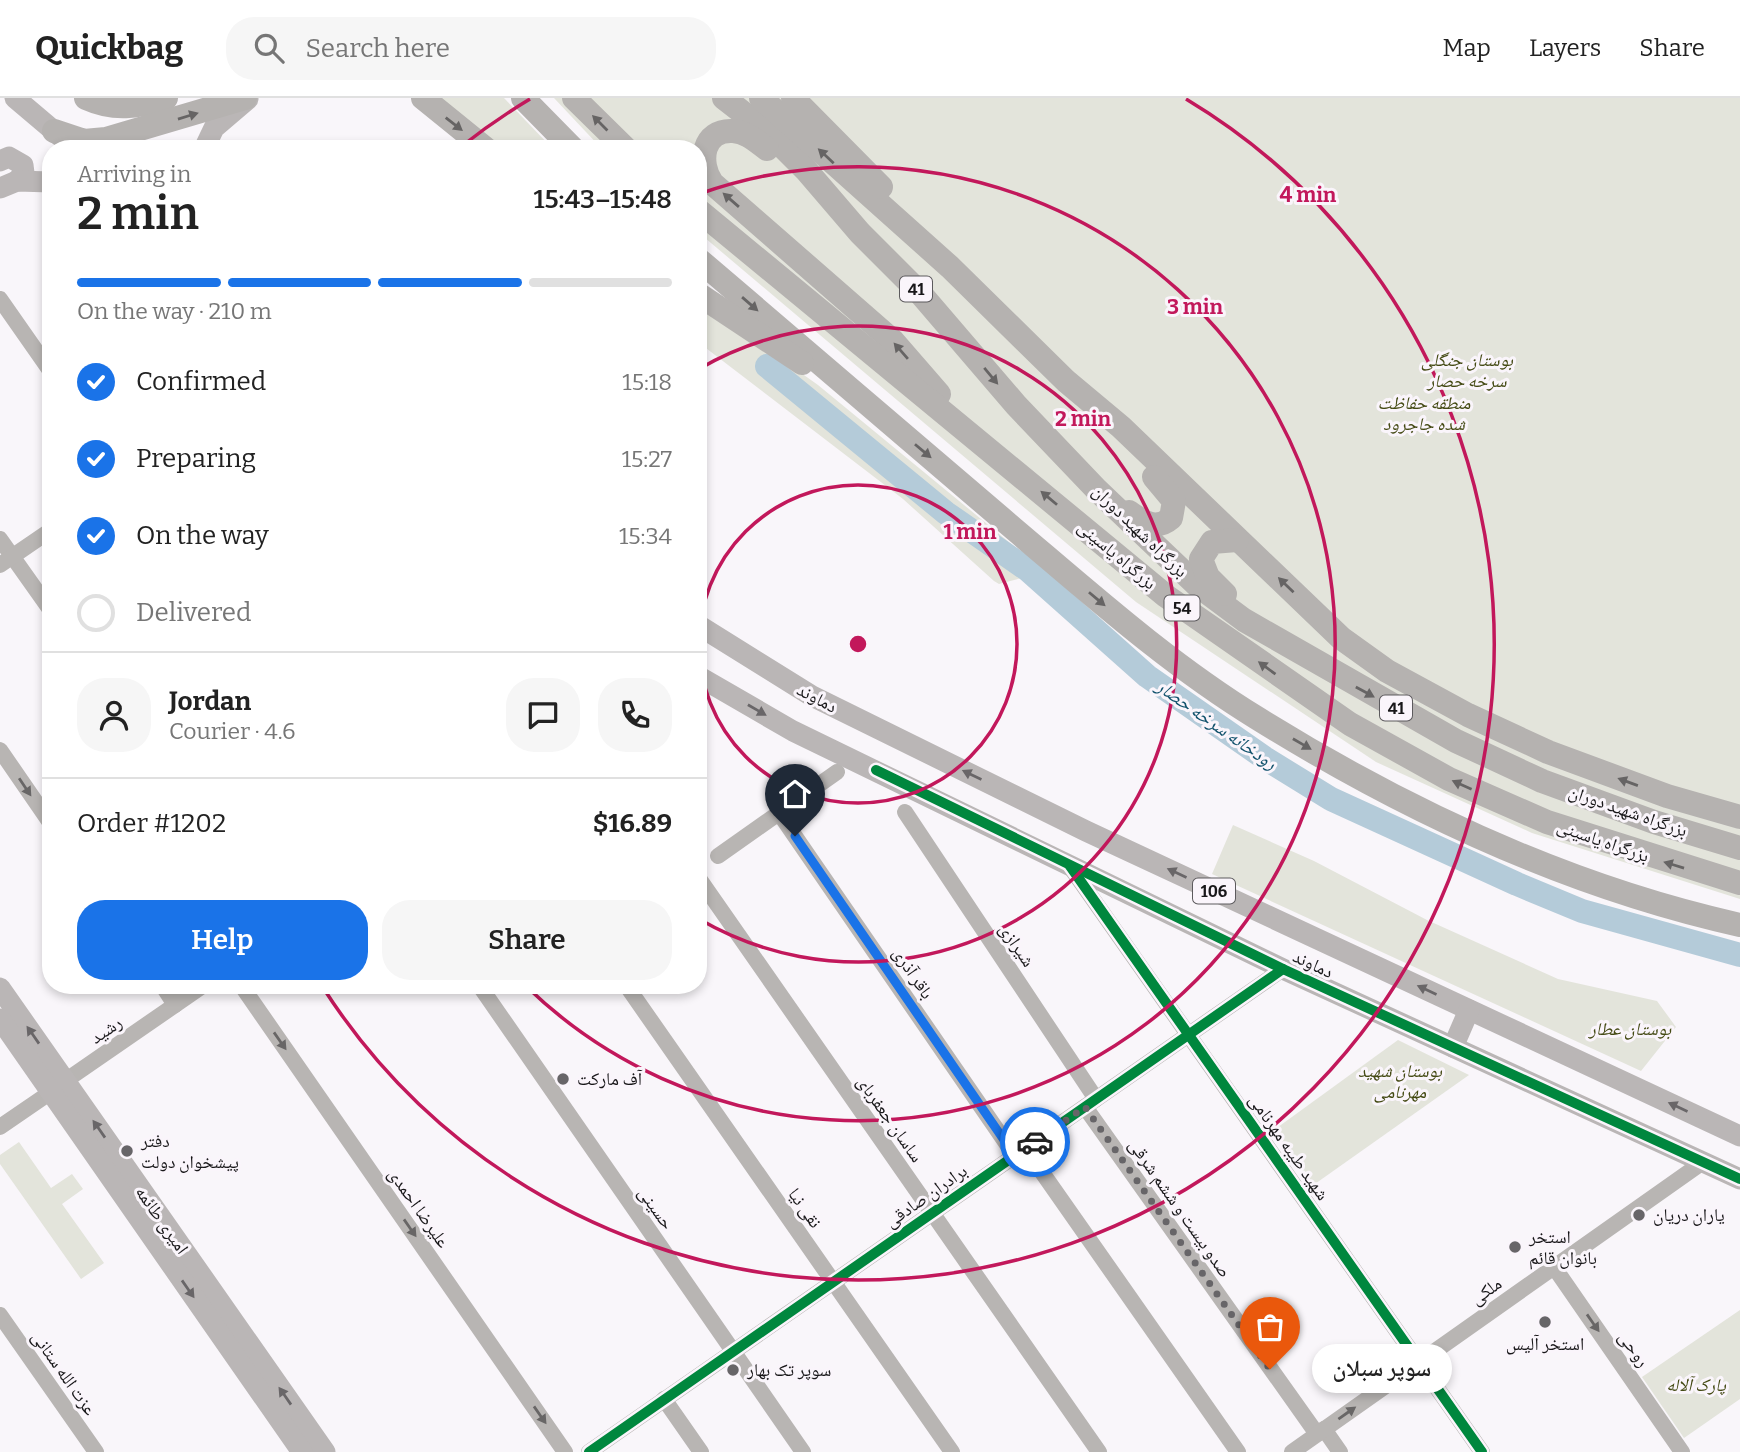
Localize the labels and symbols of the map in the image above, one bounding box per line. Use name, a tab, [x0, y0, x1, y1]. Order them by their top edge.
one-way arrow	[177, 110, 198, 120]
one-way arrow	[444, 116, 462, 131]
one-way arrow	[592, 116, 609, 132]
one-way arrow	[818, 149, 835, 165]
text: 4 min	[1280, 182, 1337, 208]
one-way arrow	[723, 193, 740, 208]
road number: 41	[900, 276, 932, 302]
text: 3 min	[1167, 294, 1224, 320]
one-way arrow	[741, 296, 759, 312]
one-way arrow	[893, 342, 909, 360]
park label: بوستان جنگلی سرخه حصار	[1421, 349, 1514, 392]
one-way arrow	[983, 368, 998, 385]
park label: منطقه حفاظت شده جاجرود	[1378, 392, 1471, 435]
text: 2 min	[1055, 406, 1111, 432]
one-way arrow	[914, 444, 932, 459]
street label: بزرگراه شهید دوران	[1088, 480, 1192, 582]
one-way arrow	[1040, 491, 1057, 506]
street label: بزرگراه یاسینی	[1073, 516, 1161, 594]
text: 1 min	[943, 519, 997, 545]
one-way arrow	[1278, 578, 1295, 594]
one-way arrow	[1087, 591, 1105, 606]
road number: 54	[1164, 596, 1200, 621]
centre of rings	[846, 632, 870, 656]
one-way arrow	[1258, 661, 1276, 675]
water label: رودخانه سرخه حصار	[1150, 673, 1281, 775]
street label: دماوند	[793, 678, 841, 718]
one-way arrow	[1356, 686, 1375, 698]
road number: 41	[1380, 695, 1412, 720]
one-way arrow	[748, 704, 767, 716]
one-way arrow	[1292, 738, 1311, 750]
pin	[765, 764, 825, 836]
one-way arrow	[962, 770, 982, 781]
one-way arrow	[1618, 776, 1639, 787]
one-way arrow	[18, 778, 32, 796]
one-way arrow	[1452, 779, 1472, 791]
street label: بزرگراه شهید دوران	[1566, 780, 1690, 842]
street label: بزرگراه یاسینی	[1554, 815, 1652, 867]
one-way arrow	[1664, 859, 1685, 869]
one-way arrow	[1167, 868, 1187, 879]
road number: 106	[1193, 878, 1235, 904]
street label: شیرازی	[994, 919, 1040, 971]
street label: باقر آذری	[888, 943, 938, 1003]
street label: دماوند	[1289, 945, 1337, 983]
one-way arrow	[1417, 984, 1438, 995]
street label: رشید	[86, 1011, 126, 1049]
park label: بوستان عطار	[1587, 1018, 1672, 1040]
one-way arrow	[26, 1026, 40, 1044]
one-way arrow	[273, 1032, 287, 1050]
park label: بوستان شهید مهرنامی	[1358, 1060, 1443, 1103]
place label: آف مارکت	[577, 1068, 642, 1090]
marker: آف مارکت	[555, 1071, 571, 1087]
street label: ساسان جعفربای	[852, 1071, 928, 1167]
street label: شهید طیبه مهرنامی	[1244, 1089, 1334, 1205]
one-way arrow	[1668, 1101, 1688, 1113]
courier	[1000, 1107, 1070, 1177]
one-way arrow	[92, 1120, 106, 1138]
place label: دفتر پیشخوان دولت	[140, 1130, 239, 1173]
street label: صدو بیست و ششم شرقی	[1123, 1134, 1236, 1282]
marker: دفتر پیشخوان دولت	[119, 1143, 135, 1159]
street label: برادران صادقی	[881, 1160, 971, 1232]
street label: علیرضا احمدی	[383, 1164, 455, 1252]
street label: امیری طائمه	[131, 1182, 193, 1258]
street label: حسینی	[633, 1182, 679, 1234]
street label: نقی نیا	[783, 1184, 827, 1232]
place label: یاران دریان	[1653, 1204, 1725, 1226]
marker: یاران دریان	[1631, 1207, 1647, 1223]
one-way arrow	[403, 1219, 417, 1237]
place label: استخر بانوان قائم	[1528, 1226, 1597, 1270]
marker: استخر بانوان قائم	[1507, 1239, 1523, 1255]
street label: ملکی	[1466, 1272, 1506, 1310]
one-way arrow	[181, 1280, 195, 1298]
pin	[1240, 1297, 1300, 1369]
marker: استخر آلیس	[1537, 1314, 1553, 1330]
one-way arrow	[1586, 1314, 1600, 1332]
street label: عزت الله ستانی	[27, 1326, 101, 1420]
street label: روحی	[1614, 1327, 1654, 1371]
place label: استخر آلیس	[1506, 1333, 1584, 1355]
callout: سوپر سبلان	[1312, 1344, 1452, 1394]
place label: سوپر تک بهار	[746, 1359, 831, 1381]
marker: سوپر تک بهار	[725, 1362, 741, 1378]
park label: پارک آلاله	[1666, 1374, 1727, 1396]
one-way arrow	[278, 1387, 292, 1405]
one-way arrow	[533, 1406, 547, 1424]
one-way arrow	[1338, 1406, 1356, 1420]

